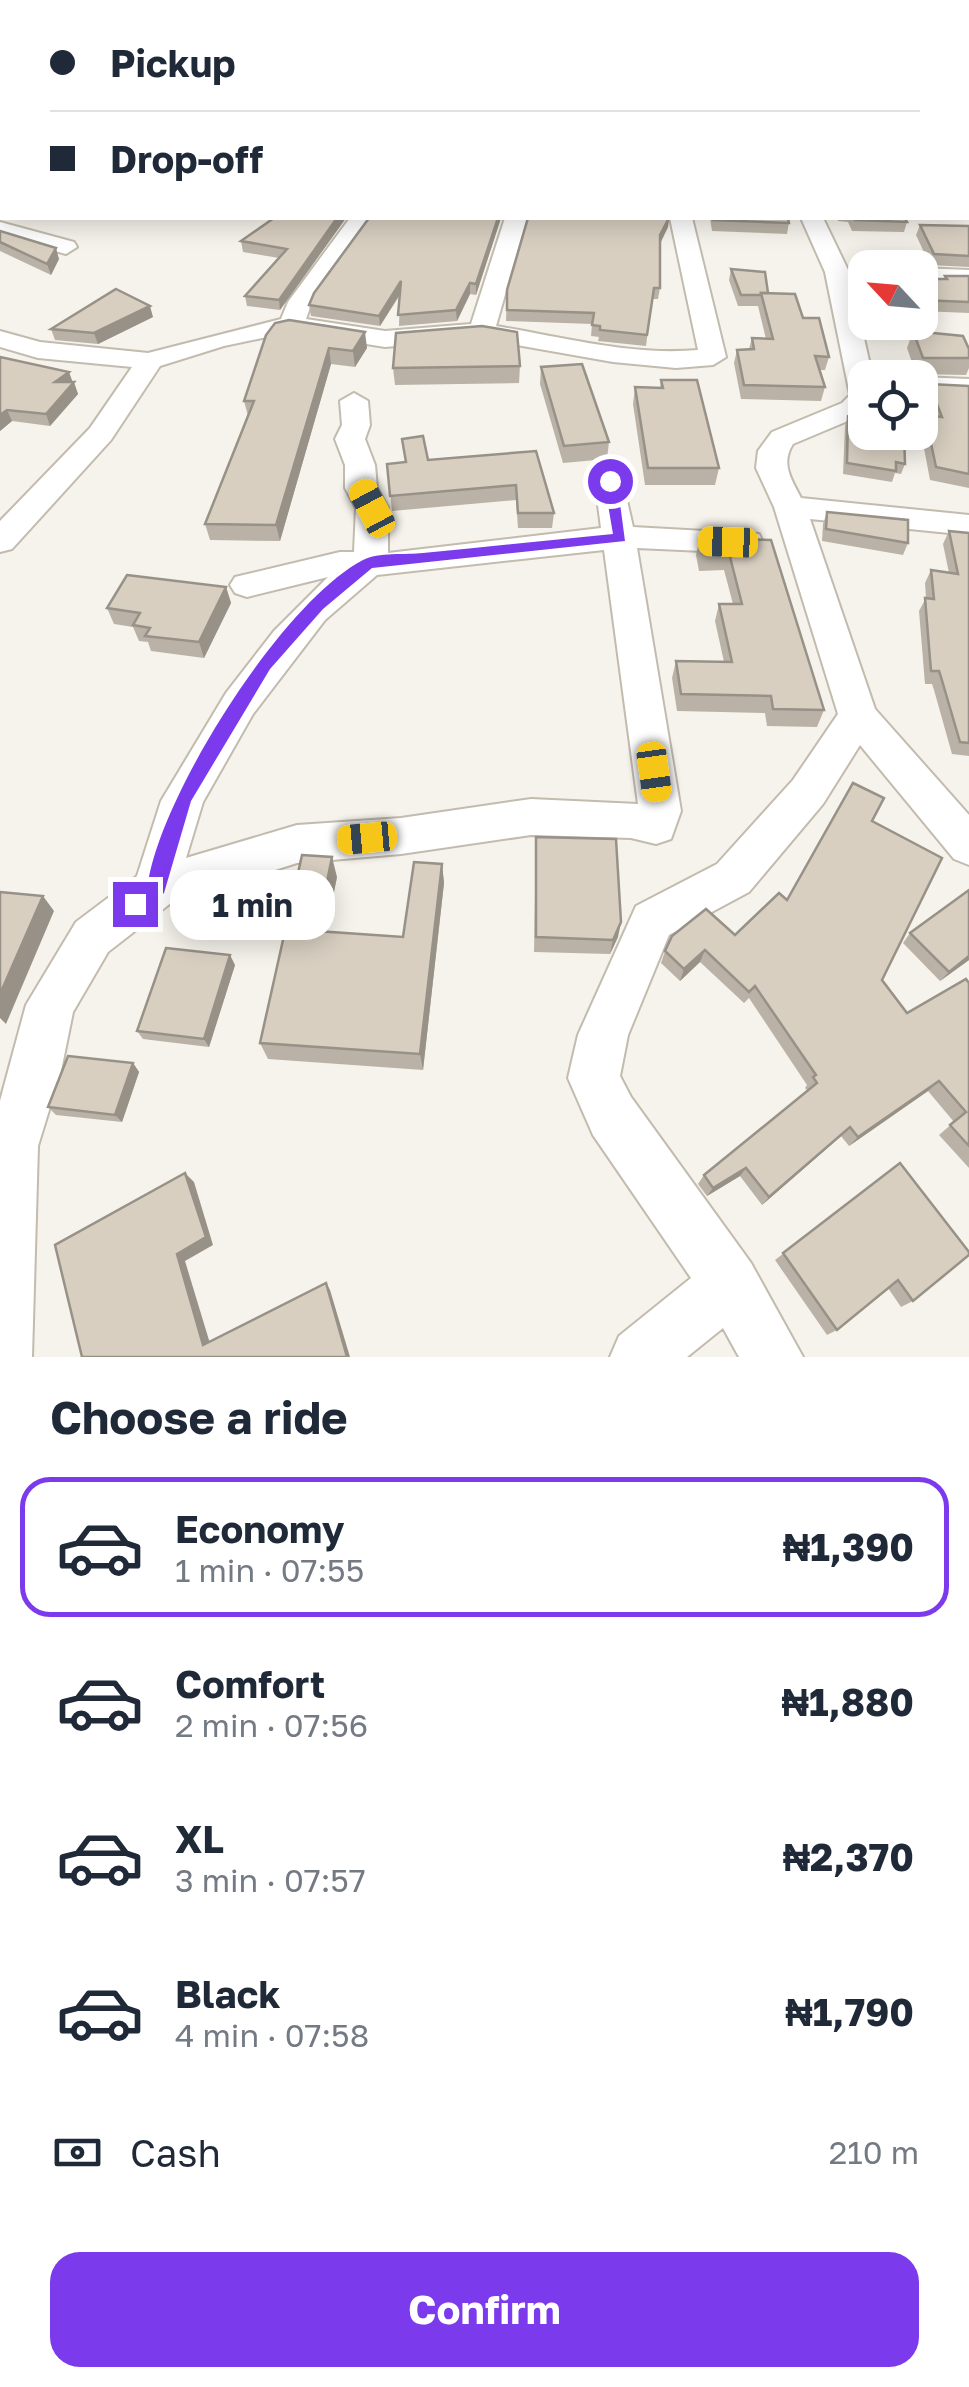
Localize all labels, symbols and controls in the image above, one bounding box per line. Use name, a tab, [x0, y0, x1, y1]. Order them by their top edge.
text: Pickup	[110, 40, 236, 85]
text: Drop-off	[110, 136, 263, 181]
north arrow	[848, 250, 938, 340]
map controls	[848, 250, 938, 450]
button: locate	[848, 360, 938, 450]
route start	[588, 459, 633, 504]
car	[345, 474, 399, 542]
car	[697, 526, 759, 558]
car	[635, 740, 673, 804]
car	[336, 820, 398, 856]
callout: 1 min	[170, 869, 335, 939]
route end	[113, 882, 158, 927]
text: 1 min	[212, 886, 293, 924]
text: Choose a ride	[50, 1390, 348, 1444]
icon: car	[55, 1502, 145, 1592]
text: Economy	[175, 1506, 344, 1551]
text: ₦1,390	[783, 1524, 914, 1569]
text: 1 min · 07:55	[175, 1551, 364, 1589]
icon: car	[55, 1657, 145, 1747]
text: Comfort	[175, 1661, 325, 1706]
text: ₦1,880	[781, 1679, 914, 1724]
text: 2 min · 07:56	[175, 1706, 368, 1744]
icon: car	[55, 1812, 145, 1902]
text: XL	[175, 1816, 224, 1861]
text: ₦2,370	[783, 1834, 914, 1879]
text: 3 min · 07:57	[175, 1861, 366, 1899]
icon: car	[55, 1967, 145, 2057]
text: Black	[175, 1971, 280, 2016]
text: ₦1,790	[785, 1989, 914, 2034]
text: 4 min · 07:58	[175, 2016, 369, 2054]
icon: cash	[50, 2125, 105, 2180]
text: Cash	[130, 2130, 221, 2175]
text: 210 m	[829, 2133, 919, 2171]
button: Confirm	[50, 2252, 919, 2367]

